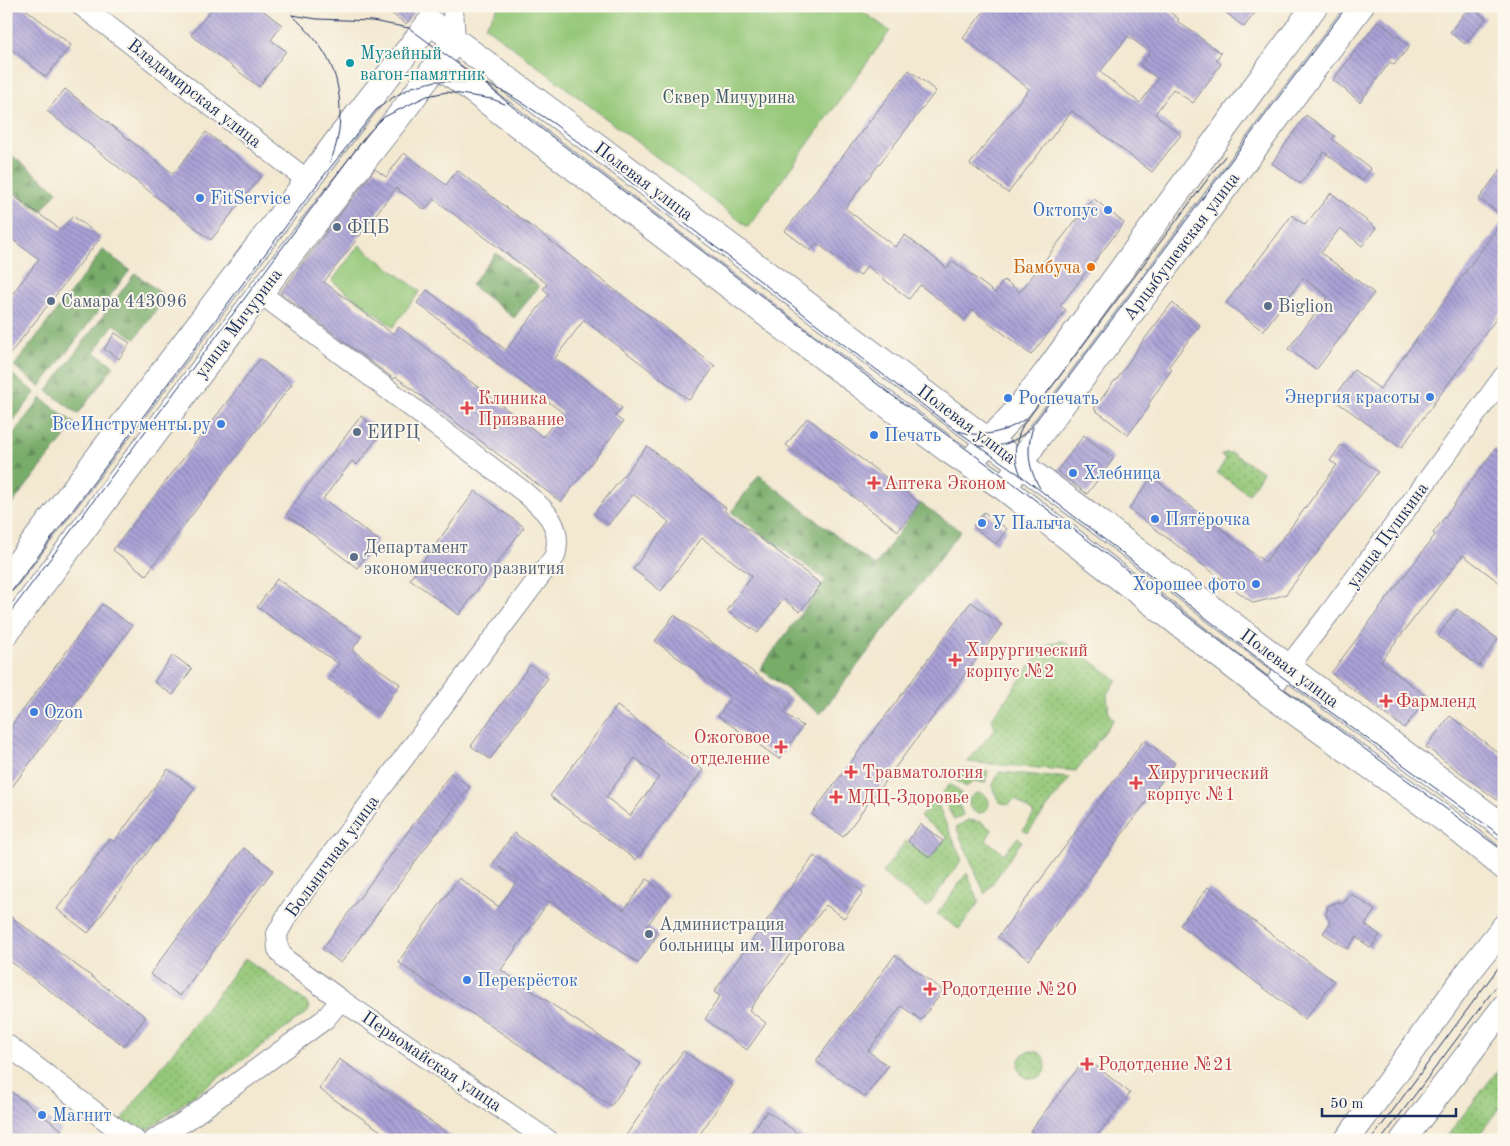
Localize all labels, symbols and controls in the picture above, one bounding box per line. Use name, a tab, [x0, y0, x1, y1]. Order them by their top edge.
street label: Владимирская улица	[124, 36, 265, 152]
place label: Музейный вагон-памятник	[360, 45, 485, 84]
marker: Музейный вагон-памятник	[344, 57, 356, 69]
park label: Сквер Мичурина	[662, 89, 796, 107]
street label: Полевая улица	[591, 139, 696, 225]
street label: Арцыбушевская улица	[1120, 169, 1243, 324]
place label: FitService	[210, 190, 291, 208]
marker: FitService	[194, 192, 206, 204]
place label: Октопус	[1033, 202, 1098, 220]
marker: Октопус	[1102, 204, 1114, 216]
place label: ФЦБ	[347, 219, 389, 237]
marker: ФЦБ	[331, 221, 343, 233]
place label: Бамбуча	[1013, 259, 1081, 277]
marker: Бамбуча	[1085, 261, 1097, 273]
street label: улица Мичурина	[192, 265, 286, 382]
place label: Самара 443096	[61, 293, 187, 311]
marker: Самара 443096	[45, 295, 57, 307]
place label: Biglion	[1278, 298, 1334, 316]
marker: Biglion	[1262, 300, 1274, 312]
street label: Полевая улица	[914, 382, 1019, 468]
place label: Энергия красоты	[1285, 389, 1420, 407]
place label: Клиника Призвание	[478, 390, 564, 429]
place label: Роспечать	[1018, 390, 1099, 408]
marker: Энергия красоты	[1424, 391, 1436, 403]
marker: Роспечать	[1002, 392, 1014, 404]
marker: Клиника Призвание	[460, 401, 474, 415]
place label: ВсеИнструменты.ру	[52, 416, 211, 434]
marker: ВсеИнструменты.ру	[215, 418, 227, 430]
place label: ЕИРЦ	[367, 424, 420, 442]
marker: ЕИРЦ	[351, 426, 363, 438]
place label: Печать	[884, 427, 941, 445]
marker: Печать	[868, 429, 880, 441]
place label: Хлебница	[1083, 465, 1161, 483]
marker: Хлебница	[1067, 467, 1079, 479]
place label: Аптека Эконом	[884, 475, 1006, 493]
marker: Аптека Эконом	[868, 477, 880, 489]
street label: улица Пушкина	[1343, 479, 1432, 592]
place label: Пятёрочка	[1165, 511, 1251, 529]
marker: Пятёрочка	[1149, 513, 1161, 525]
place label: У Палыча	[992, 515, 1072, 533]
marker: У Палыча	[976, 517, 988, 529]
place label: Департамент экономического развития	[364, 539, 565, 578]
marker: Департамент экономического развития	[348, 551, 360, 563]
place label: Хорошее фото	[1132, 576, 1246, 595]
marker: Хорошее фото	[1250, 578, 1262, 590]
street label: Полевая улица	[1237, 626, 1342, 712]
place label: Хирургический корпус №2	[966, 642, 1088, 681]
marker: Хирургический корпус №2	[948, 653, 962, 667]
place label: Фармленд	[1396, 693, 1476, 711]
marker: Фармленд	[1380, 695, 1392, 707]
place label: Ozon	[44, 704, 83, 722]
marker: Ozon	[28, 706, 40, 718]
place label: Ожоговое отделение	[690, 729, 770, 768]
marker: Ожоговое отделение	[774, 740, 788, 754]
place label: Травматология	[862, 764, 983, 782]
marker: Травматология	[844, 765, 858, 779]
place label: Хирургический корпус №1	[1147, 765, 1269, 804]
marker: Хирургический корпус №1	[1129, 776, 1143, 790]
place label: МДЦ-Здоровье	[847, 789, 969, 807]
marker: МДЦ-Здоровье	[829, 790, 843, 804]
street label: Больничная улица	[283, 792, 383, 921]
place label: Администрация больницы им. Пирогова	[659, 916, 845, 955]
marker: Администрация больницы им. Пирогова	[643, 928, 655, 940]
place label: Перекрёсток	[477, 972, 578, 990]
marker: Перекрёсток	[461, 974, 473, 986]
place label: Родотдение №20	[941, 981, 1077, 999]
marker: Родотдение №20	[923, 982, 937, 996]
street label: Первомайская улица	[358, 1008, 505, 1115]
place label: Родотдение №21	[1098, 1056, 1234, 1074]
marker: Родотдение №21	[1080, 1057, 1094, 1071]
scale bar	[1322, 1086, 1456, 1118]
text: 50 m	[1330, 1097, 1364, 1112]
place label: Магнит	[52, 1107, 112, 1125]
marker: Магнит	[36, 1109, 48, 1121]

